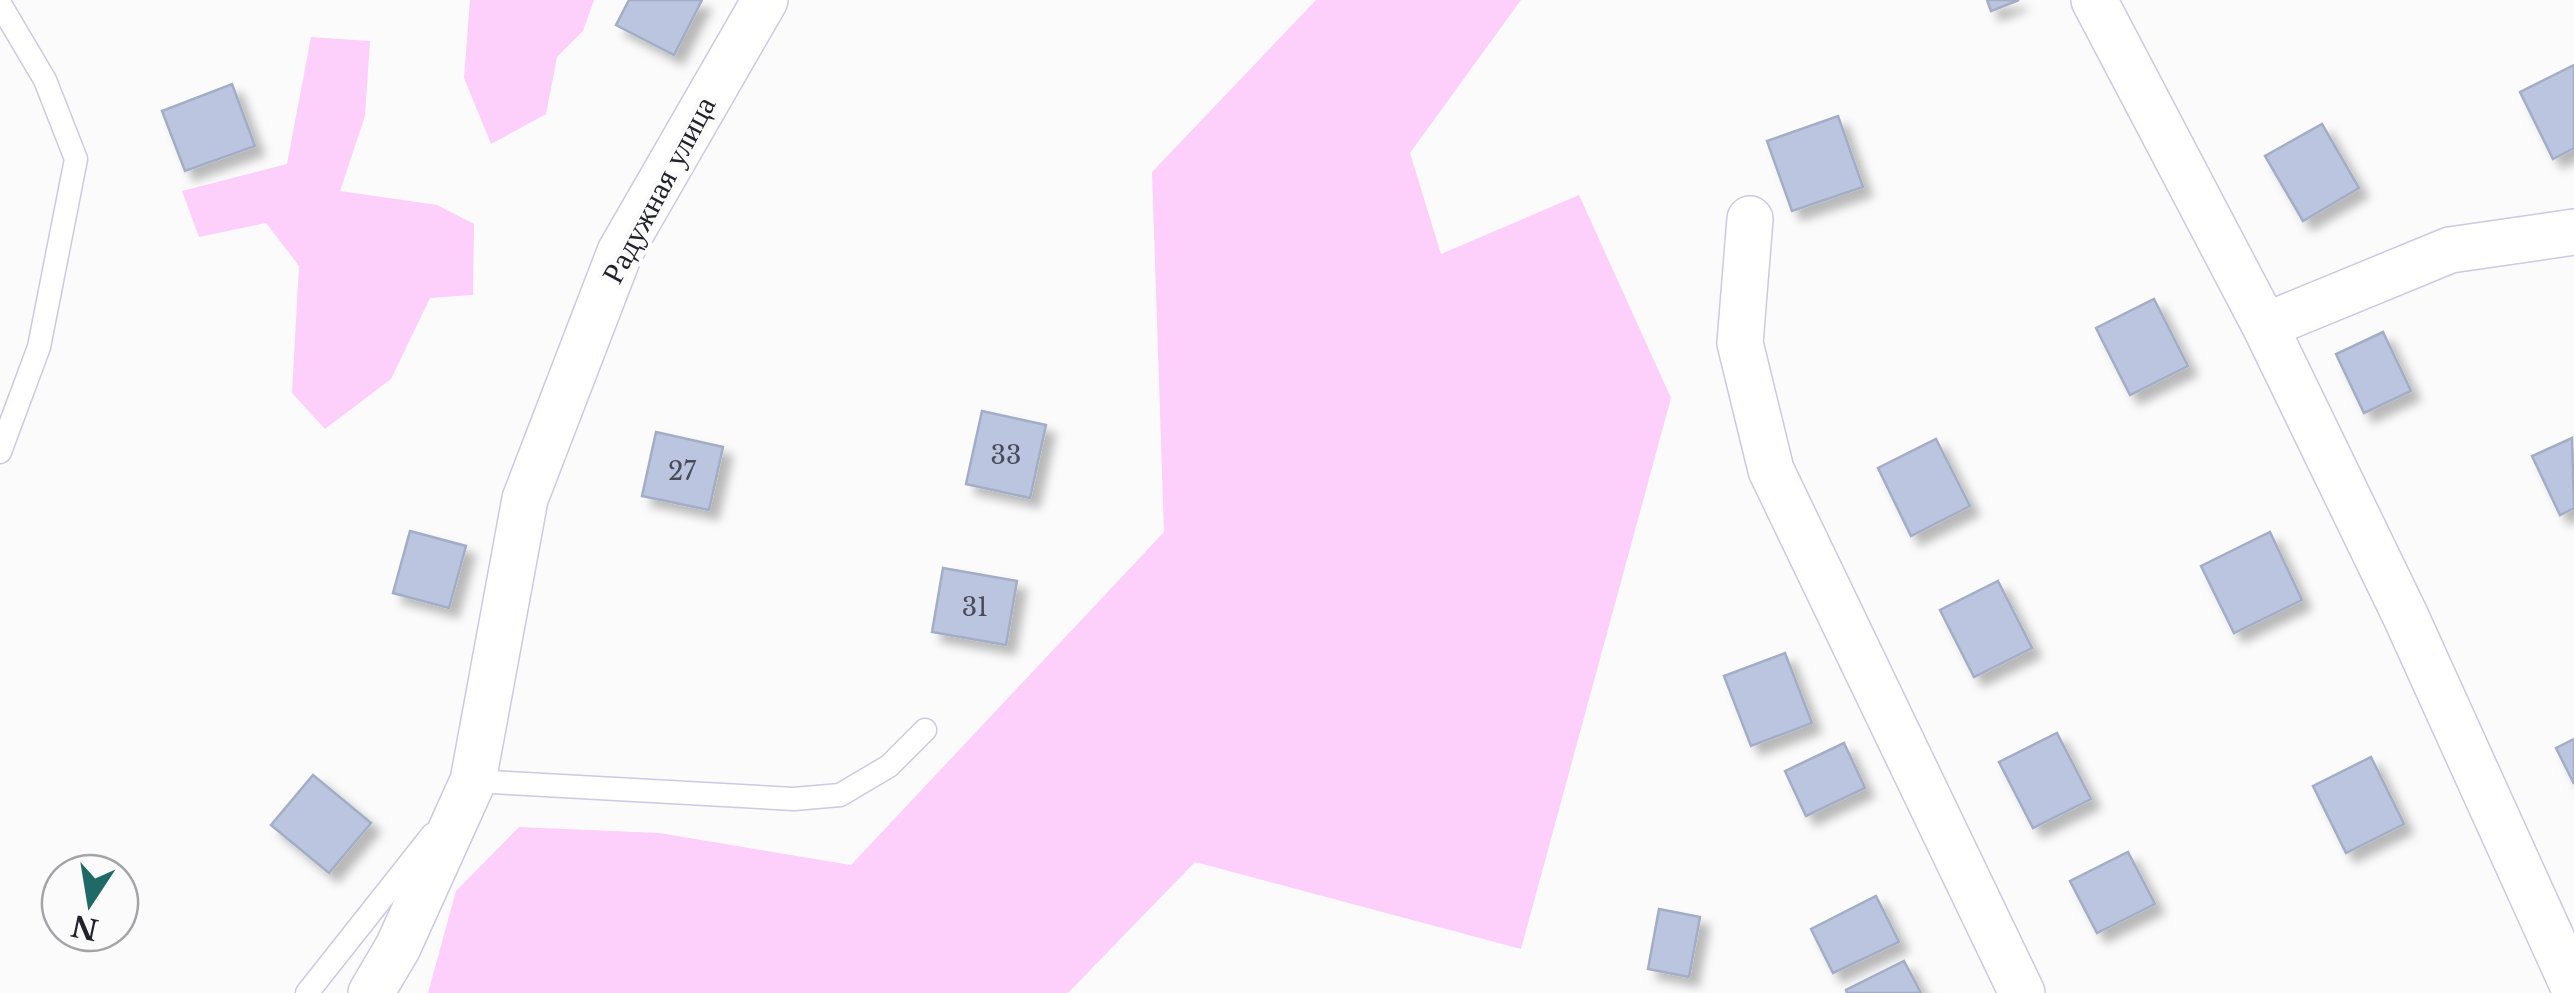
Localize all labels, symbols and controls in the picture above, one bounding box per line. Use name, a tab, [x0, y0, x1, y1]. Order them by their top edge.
street label: Радужная улица	[594, 90, 723, 290]
house number: 33	[991, 440, 1021, 471]
house number: 27	[668, 456, 696, 487]
house number: 31	[962, 592, 988, 623]
north arrow	[40, 853, 140, 953]
text: N	[68, 907, 101, 947]

